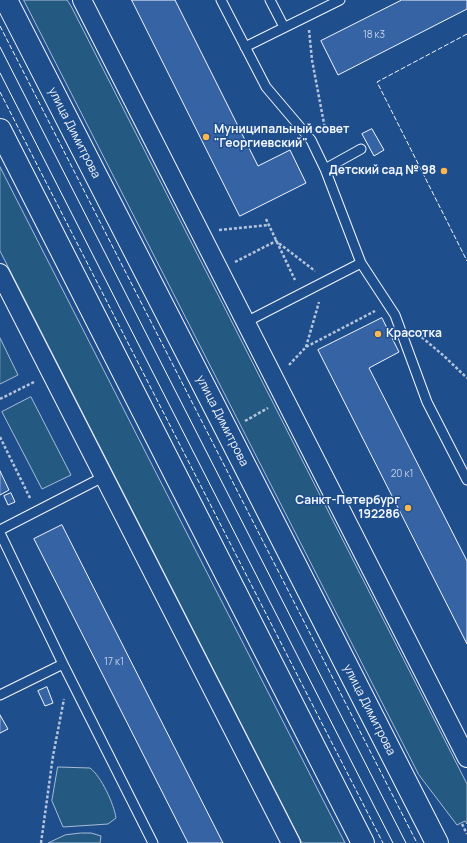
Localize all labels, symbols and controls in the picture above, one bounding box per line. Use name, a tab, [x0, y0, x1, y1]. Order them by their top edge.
house number: 18 к3	[363, 29, 385, 41]
street label: улица Димитрова	[45, 85, 103, 181]
place label: Муниципальный совет "Георгиевский"	[214, 123, 349, 151]
marker: Муниципальный совет "Георгиевский"	[201, 132, 211, 142]
place label: Детский сад № 98	[329, 164, 436, 178]
marker: Детский сад № 98	[439, 166, 449, 176]
place label: Красотка	[386, 327, 442, 341]
marker: Красотка	[373, 329, 383, 339]
street label: улица Димитрова	[193, 373, 251, 469]
house number: 20 к1	[391, 468, 413, 480]
place label: Санкт-Петербург 192286	[295, 494, 400, 522]
marker: Санкт-Петербург 192286	[403, 503, 413, 513]
house number: 17 к1	[104, 656, 124, 668]
street label: улица Димитрова	[340, 662, 398, 758]

